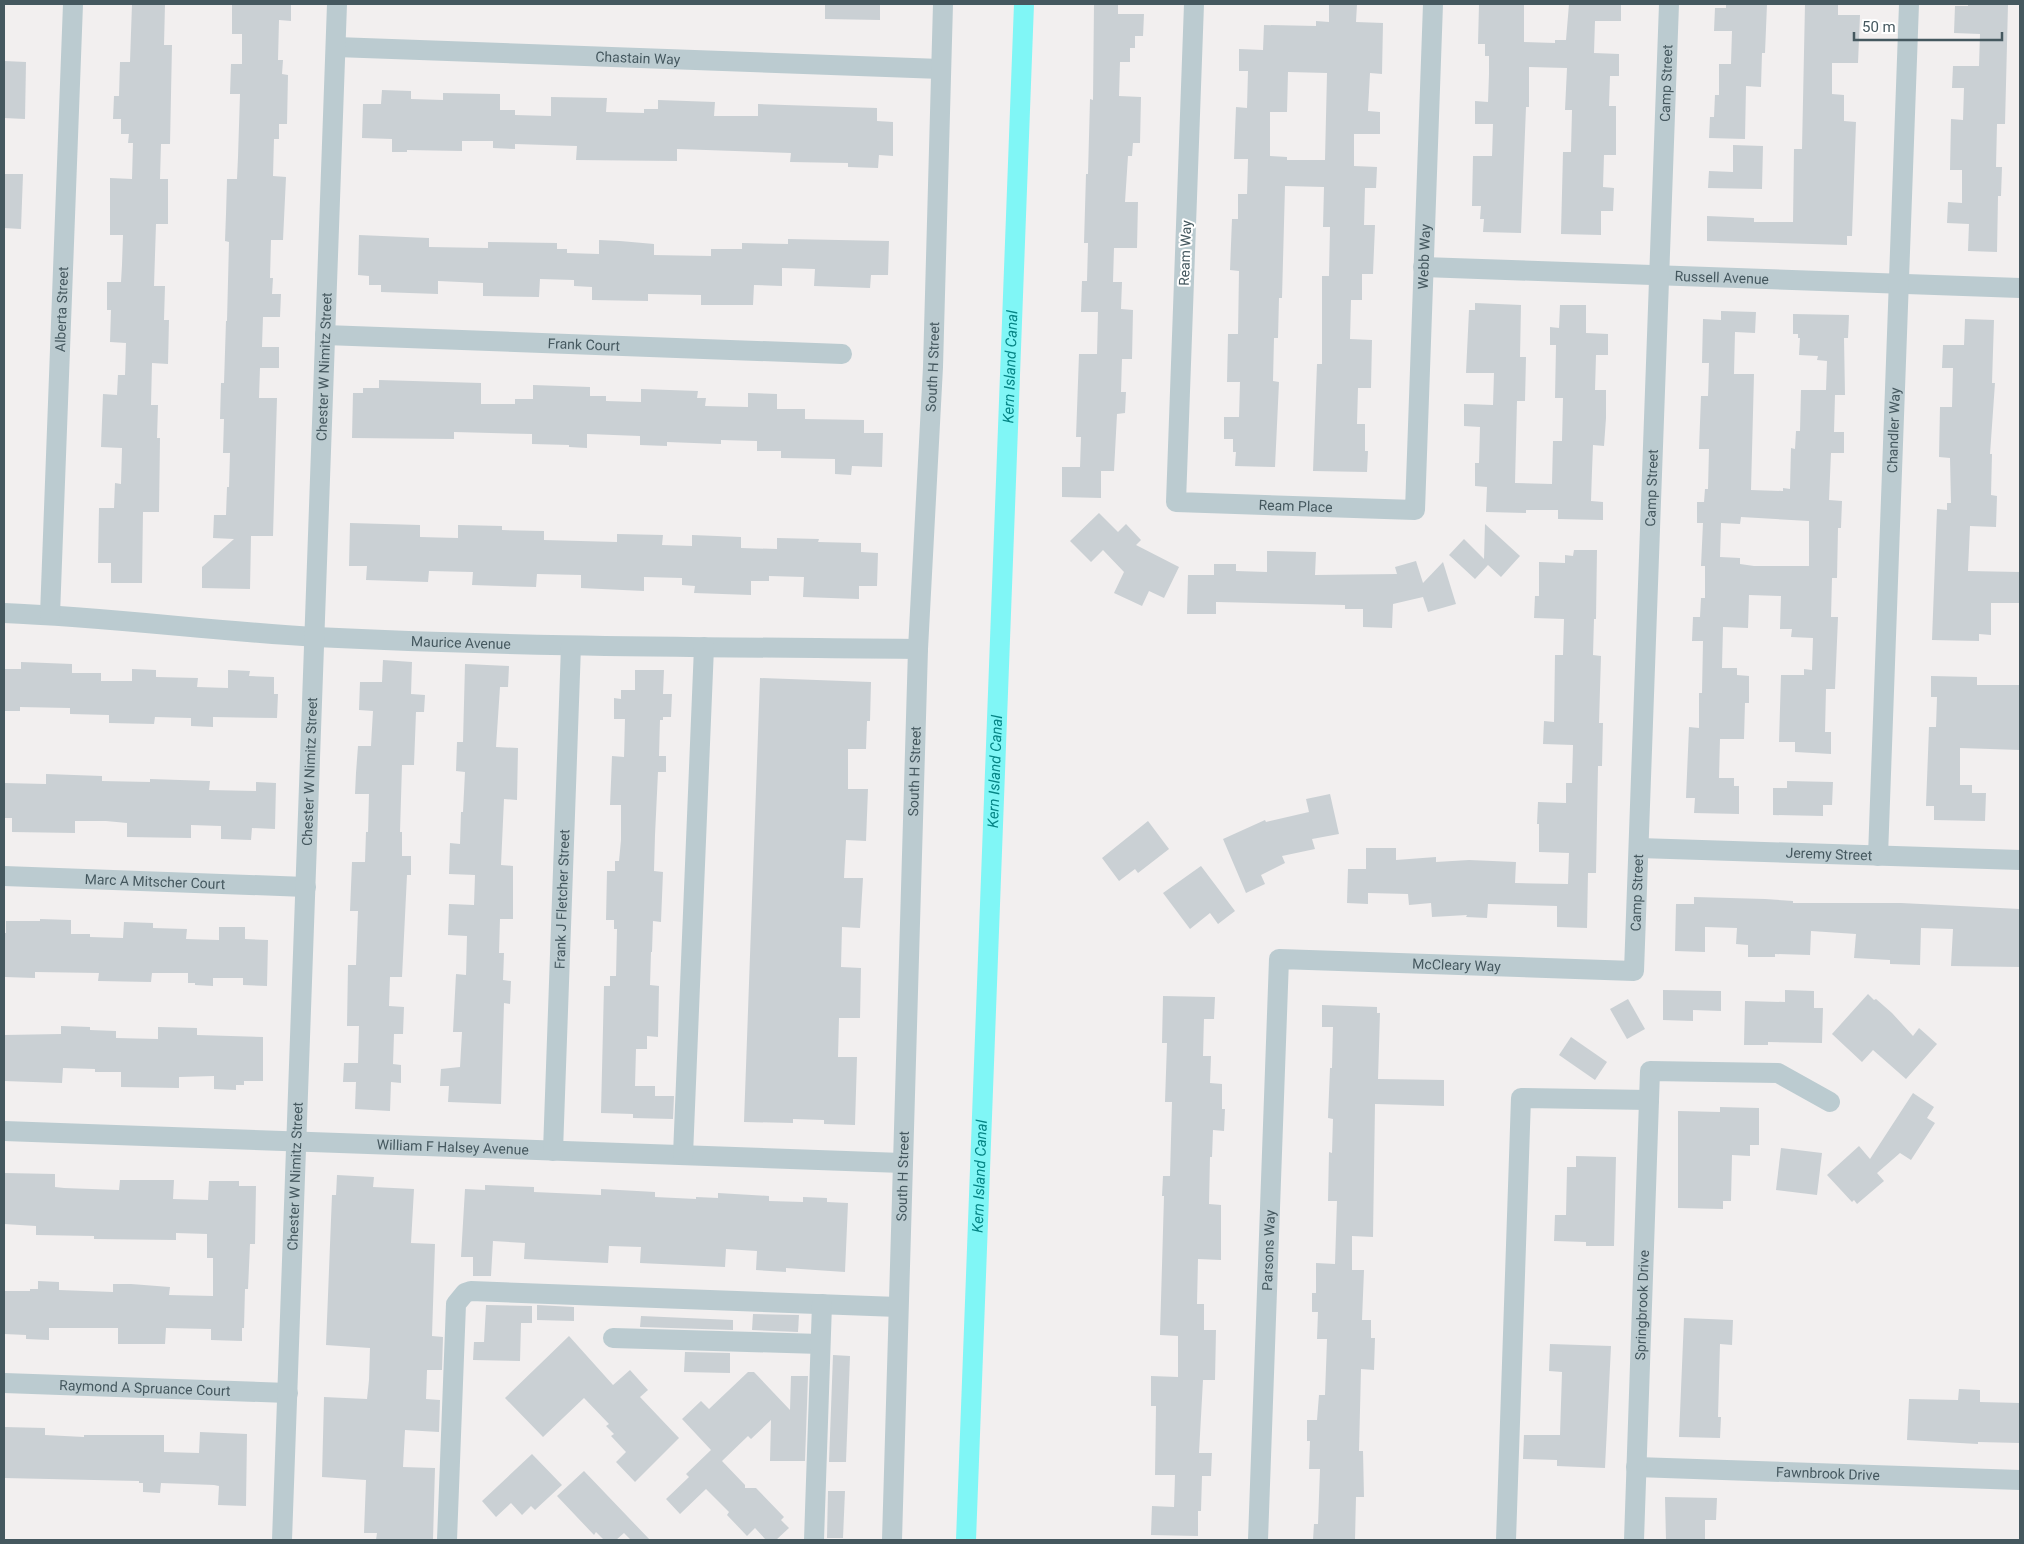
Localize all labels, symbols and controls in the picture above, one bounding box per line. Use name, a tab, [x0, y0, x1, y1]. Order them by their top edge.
scale bar	[1854, 10, 2002, 42]
text: 50 m	[1862, 18, 1896, 36]
street label: Camp Street	[1657, 44, 1676, 122]
street label: Chastain Way	[595, 48, 681, 68]
street label: Ream Way	[1176, 219, 1194, 286]
street label: Webb Way	[1415, 223, 1433, 290]
street label: Alberta Street	[52, 266, 71, 352]
street label: Russell Avenue	[1674, 268, 1769, 287]
street label: Chester W Nimitz Street	[313, 292, 335, 441]
water label: Kern Island Canal	[999, 310, 1021, 424]
street label: South H Street	[923, 321, 942, 412]
street label: Frank Court	[547, 335, 621, 354]
street label: Chandler Way	[1884, 387, 1903, 473]
street label: Camp Street	[1642, 449, 1661, 527]
street label: Ream Place	[1258, 497, 1333, 515]
street label: Maurice Avenue	[411, 633, 511, 652]
street label: Chester W Nimitz Street	[299, 696, 320, 846]
water label: Kern Island Canal	[984, 714, 1006, 828]
street label: South H Street	[905, 726, 924, 817]
street label: Frank J Fletcher Street	[551, 828, 572, 969]
street label: Jeremy Street	[1785, 845, 1873, 863]
street label: Camp Street	[1627, 853, 1646, 932]
street label: Marc A Mitscher Court	[84, 871, 226, 892]
street label: McCleary Way	[1412, 956, 1501, 975]
street label: Chester W Nimitz Street	[284, 1101, 306, 1251]
water label: Kern Island Canal	[969, 1119, 991, 1233]
street label: South H Street	[893, 1130, 912, 1222]
street label: William F Halsey Avenue	[376, 1136, 529, 1158]
street label: Parsons Way	[1259, 1209, 1278, 1291]
street label: Springbrook Drive	[1632, 1250, 1652, 1361]
street label: Raymond A Spruance Court	[59, 1377, 231, 1399]
street label: Fawnbrook Drive	[1776, 1464, 1880, 1483]

